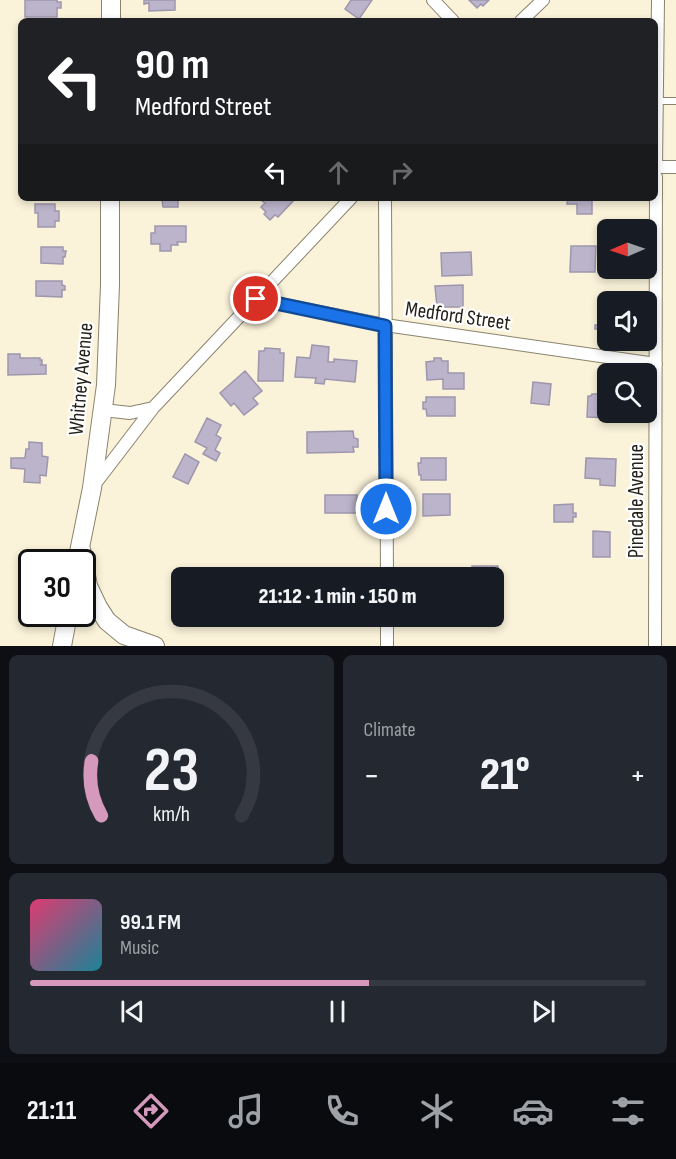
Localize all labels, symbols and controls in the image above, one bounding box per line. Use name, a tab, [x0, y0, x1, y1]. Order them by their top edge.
text: 90 m	[135, 40, 209, 91]
icon: left	[36, 42, 114, 120]
text: Medford Street	[135, 91, 271, 123]
icon: left	[259, 156, 292, 189]
icon: ahead	[322, 156, 355, 189]
icon: right	[385, 156, 418, 189]
north arrow	[597, 219, 657, 279]
map controls	[597, 219, 657, 423]
pin	[230, 273, 281, 324]
icon: arrive	[239, 282, 272, 315]
button: sound	[597, 291, 657, 351]
street label: Medford Street	[404, 296, 512, 336]
street label: Whitney Avenue	[64, 322, 98, 436]
button: search	[597, 363, 657, 423]
street label: Pinedale Avenue	[624, 444, 649, 558]
position arrow	[354, 477, 418, 541]
speed limit sign: 30	[18, 549, 96, 627]
text: 21:12 · 1 min · 150 m	[258, 583, 417, 610]
text: Climate	[364, 718, 416, 742]
text: 23	[144, 734, 199, 809]
text: 21°	[480, 748, 530, 803]
text: −	[364, 756, 380, 796]
text: +	[630, 756, 646, 796]
text: km/h	[153, 803, 190, 828]
text: 99.1 FM	[120, 909, 181, 936]
text: Music	[120, 936, 159, 960]
icon: previous	[116, 995, 149, 1028]
icon: pause	[321, 995, 354, 1028]
icon: next	[527, 995, 560, 1028]
icon: directions	[130, 1090, 172, 1132]
icon: music	[225, 1090, 267, 1132]
icon: phone	[321, 1090, 363, 1132]
icon: climate	[416, 1090, 458, 1132]
icon: car	[512, 1090, 554, 1132]
icon: filters	[607, 1090, 649, 1132]
text: 21:11	[27, 1095, 76, 1127]

